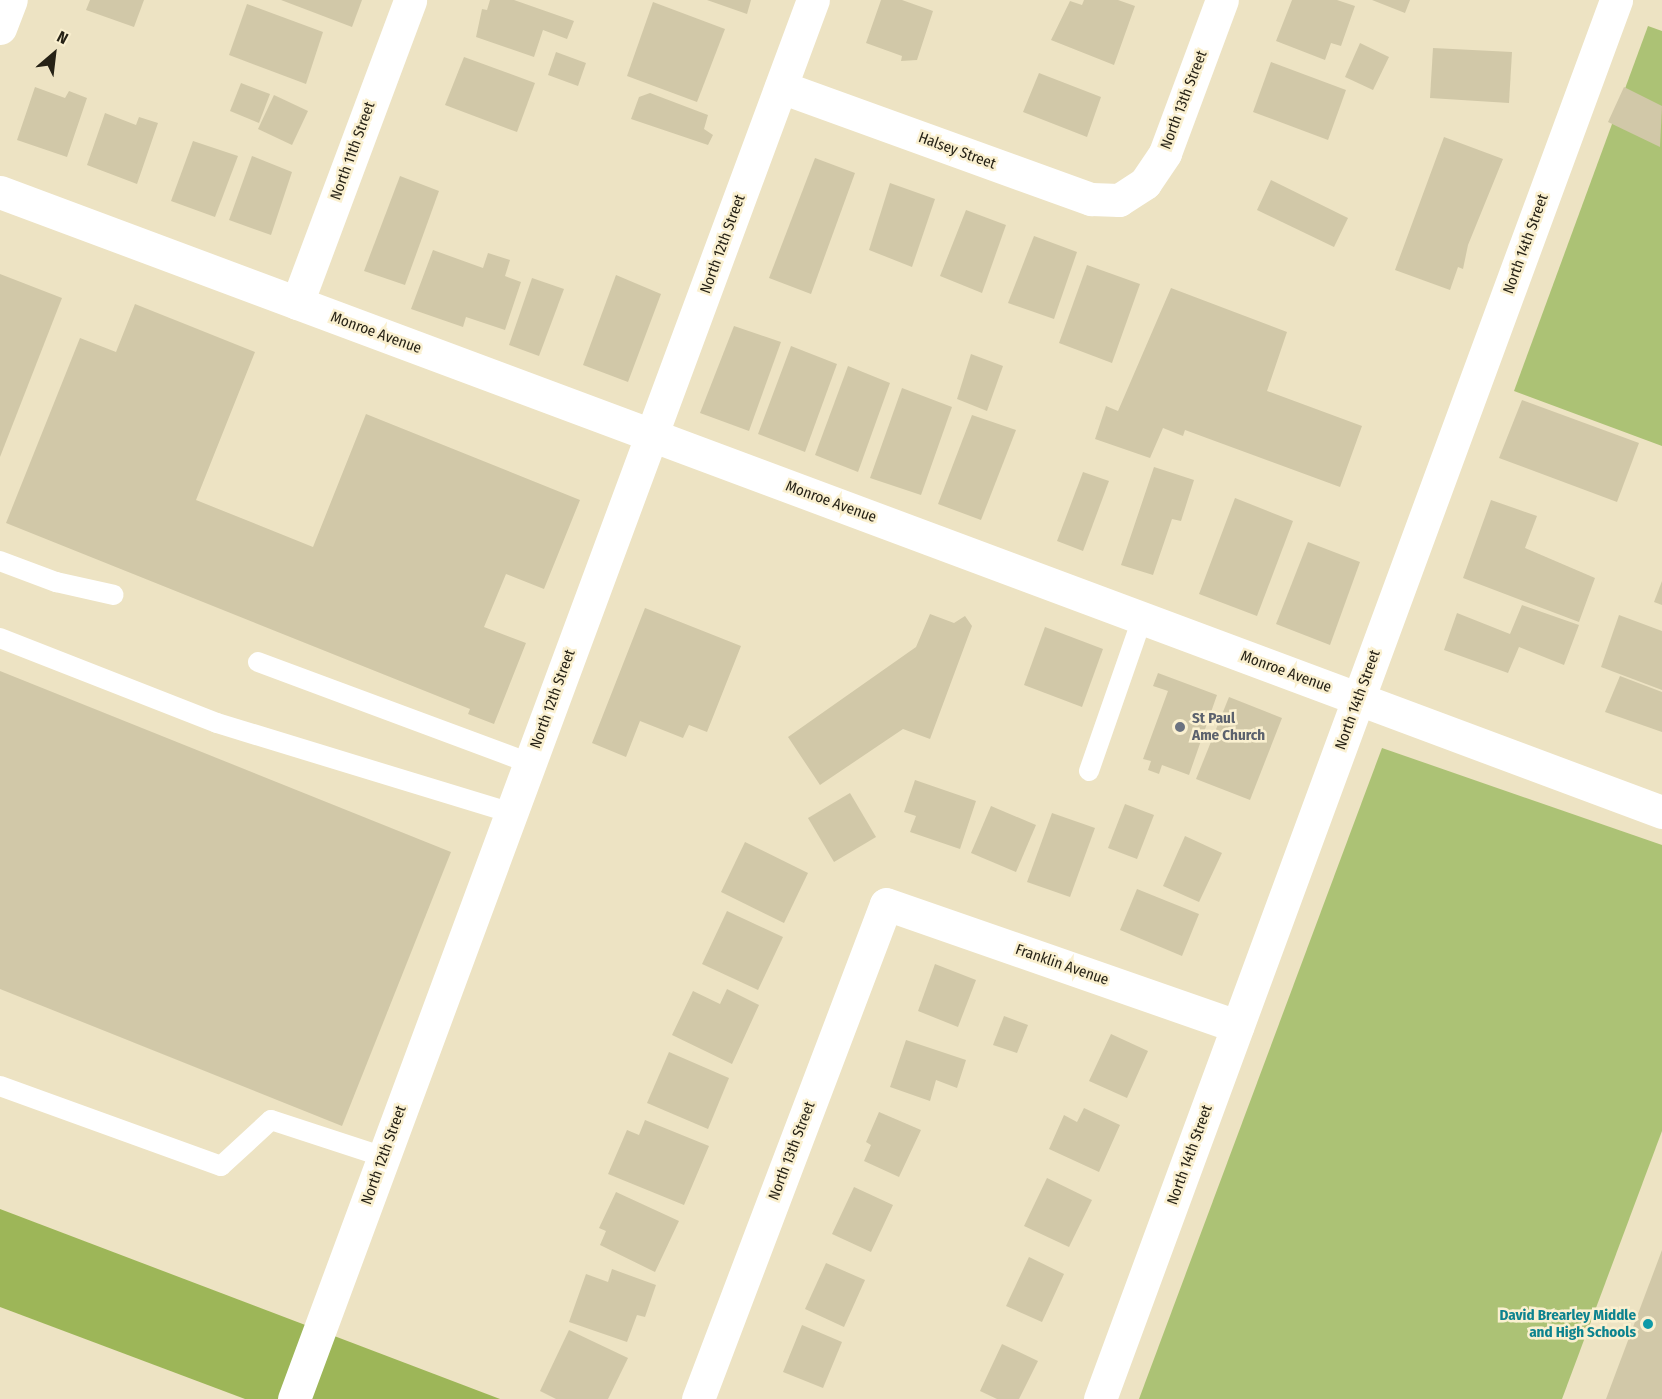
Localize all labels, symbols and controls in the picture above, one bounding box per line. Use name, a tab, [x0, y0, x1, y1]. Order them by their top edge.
north arrow	[24, 24, 84, 84]
text: N	[54, 27, 71, 48]
street label: North 13th Street	[1157, 48, 1211, 152]
street label: North 11th Street	[327, 99, 379, 203]
street label: Halsey Street	[916, 129, 998, 173]
street label: North 12th Street	[697, 192, 749, 296]
street label: North 14th Street	[1500, 192, 1552, 296]
street label: Monroe Avenue	[328, 308, 424, 358]
street label: Monroe Avenue	[783, 477, 879, 527]
street label: North 12th Street	[527, 647, 579, 751]
street label: Monroe Avenue	[1238, 647, 1334, 697]
street label: North 14th Street	[1332, 648, 1384, 752]
place label: St Paul Ame Church	[1192, 709, 1265, 744]
marker: St Paul Ame Church	[1173, 720, 1187, 734]
street label: Franklin Avenue	[1013, 941, 1111, 989]
street label: North 13th Street	[765, 1099, 819, 1203]
street label: North 12th Street	[358, 1103, 410, 1207]
street label: North 14th Street	[1164, 1103, 1216, 1207]
place label: David Brearley Middle and High Schools	[1499, 1306, 1636, 1341]
marker: David Brearley Middle and High Schools	[1641, 1317, 1655, 1331]

